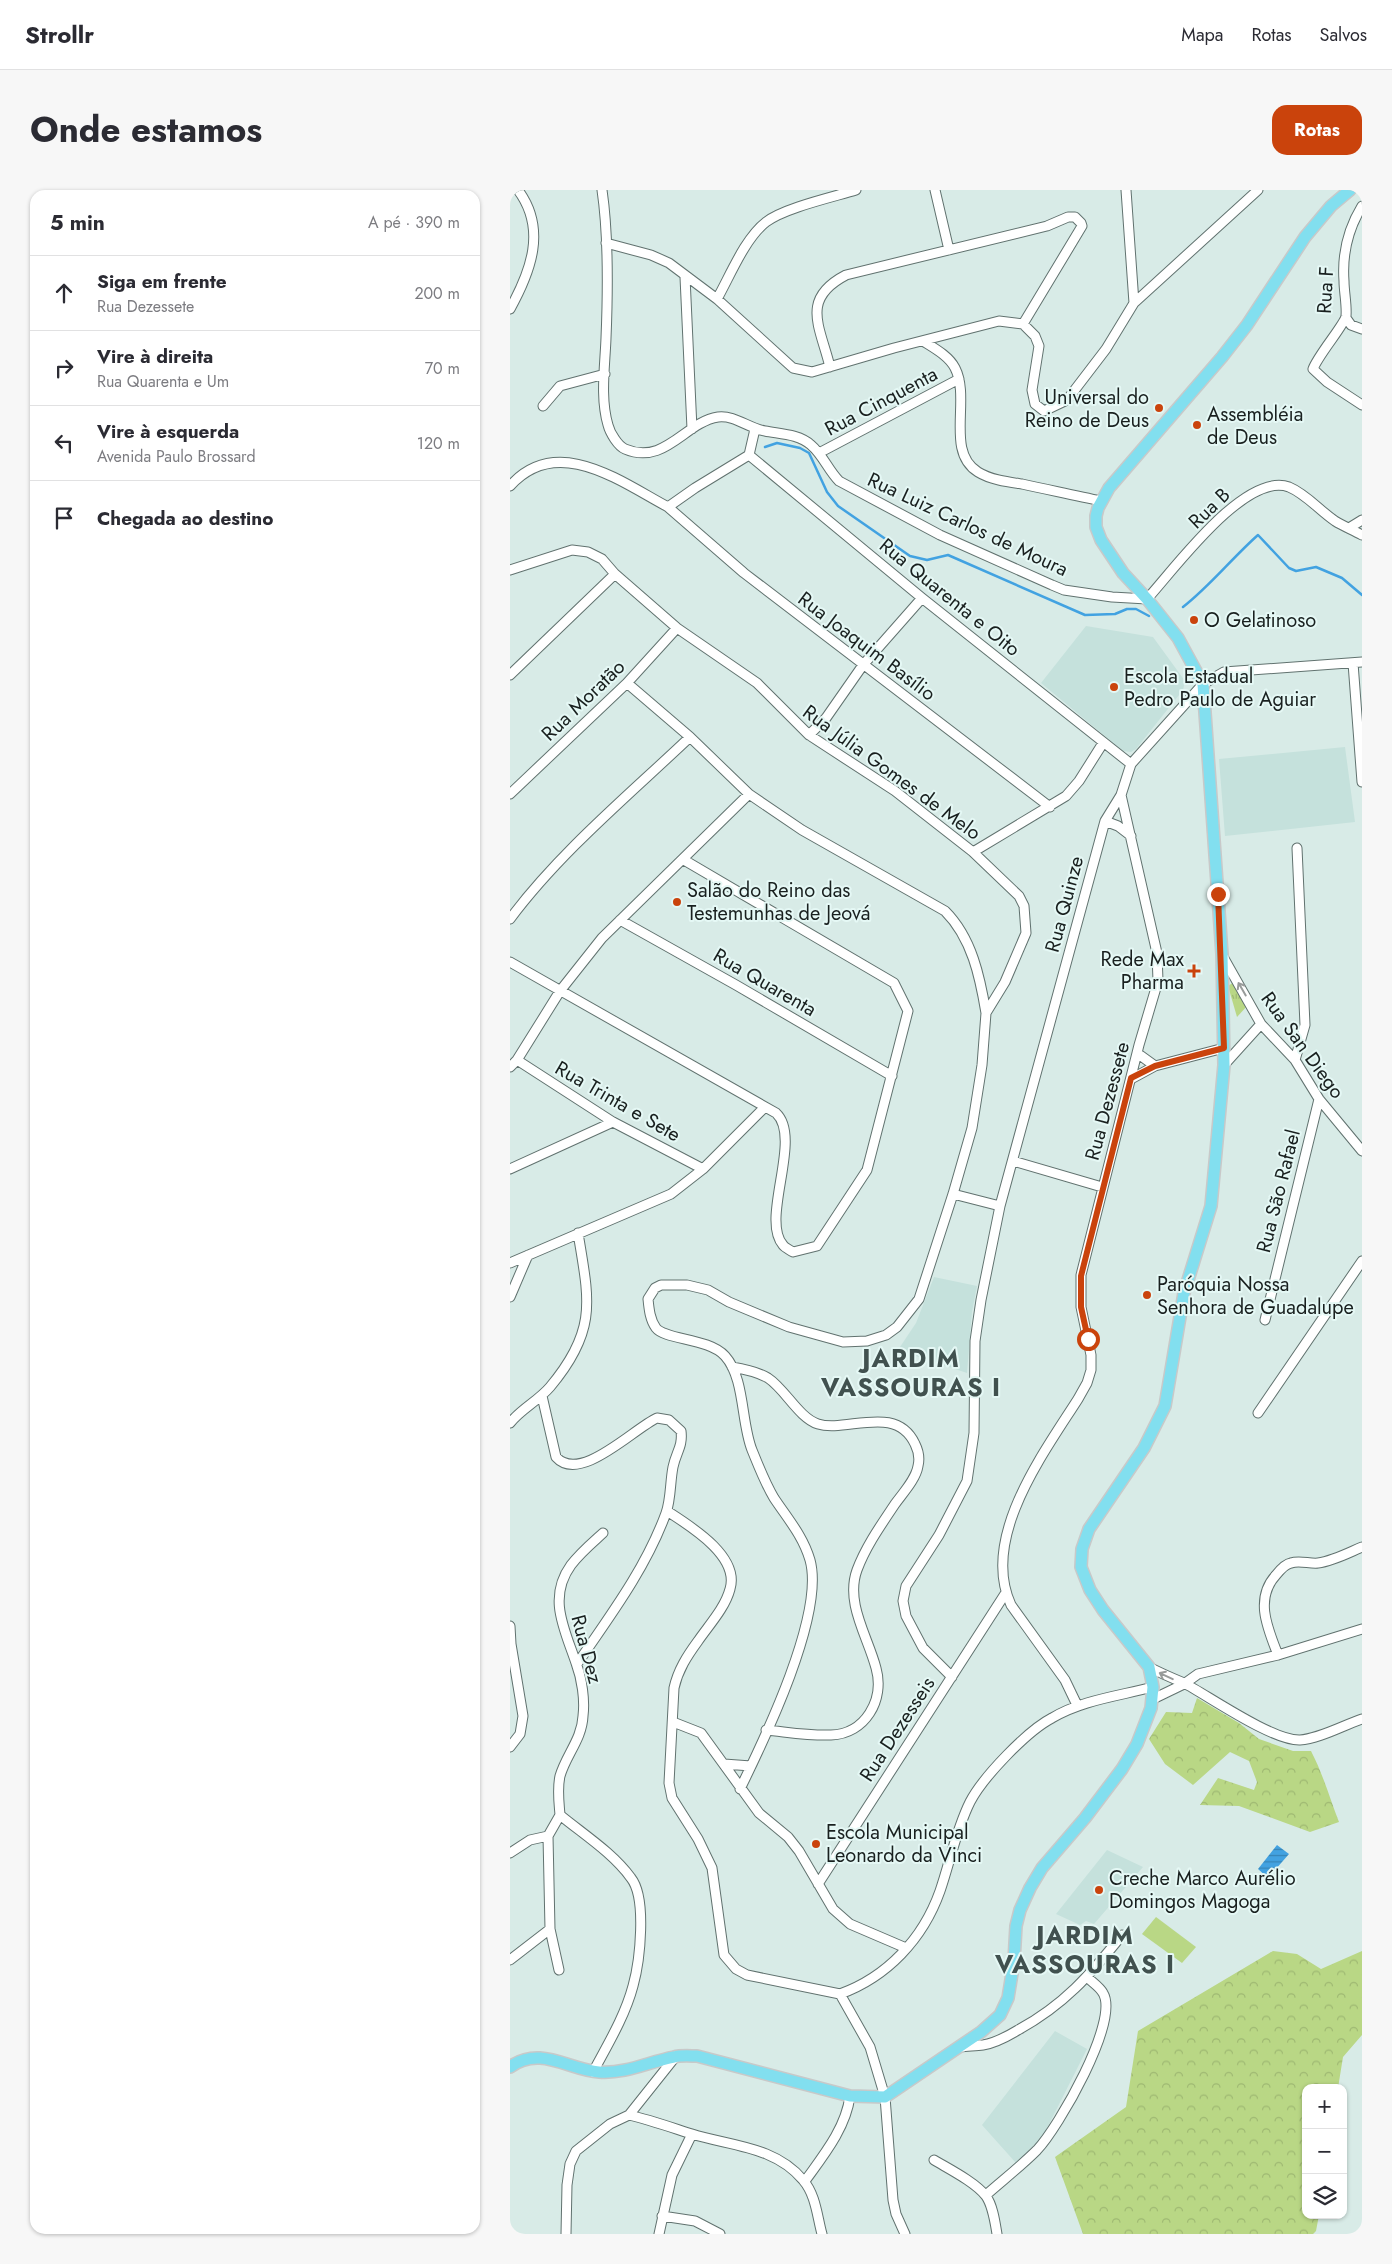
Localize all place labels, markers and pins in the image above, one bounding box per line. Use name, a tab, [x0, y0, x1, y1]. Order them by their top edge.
place label: Universal do Reino de Deus	[1025, 383, 1149, 435]
place label: Assembléia de Deus	[1207, 400, 1303, 452]
marker: Universal do Reino de Deus	[1153, 402, 1165, 414]
marker: Assembléia de Deus	[1191, 419, 1203, 431]
place label: O Gelatinoso	[1204, 606, 1316, 635]
marker: O Gelatinoso	[1188, 614, 1200, 626]
place label: Escola Estadual Pedro Paulo de Aguiar	[1124, 662, 1316, 714]
marker: Escola Estadual Pedro Paulo de Aguiar	[1108, 681, 1120, 693]
place label: Salão do Reino das Testemunhas de Jeová	[687, 876, 870, 928]
marker: Salão do Reino das Testemunhas de Jeová	[671, 896, 683, 908]
place label: Rede Max Pharma	[1101, 945, 1185, 997]
marker: Rede Max Pharma	[1188, 965, 1200, 977]
place label: Paróquia Nossa Senhora de Guadalupe	[1157, 1270, 1354, 1322]
marker: Paróquia Nossa Senhora de Guadalupe	[1141, 1289, 1153, 1301]
place label: Escola Municipal Leonardo da Vinci	[826, 1818, 982, 1870]
marker: Escola Municipal Leonardo da Vinci	[810, 1838, 822, 1850]
place label: Creche Marco Aurélio Domingos Magoga	[1109, 1864, 1296, 1916]
marker: Creche Marco Aurélio Domingos Magoga	[1093, 1884, 1105, 1896]

